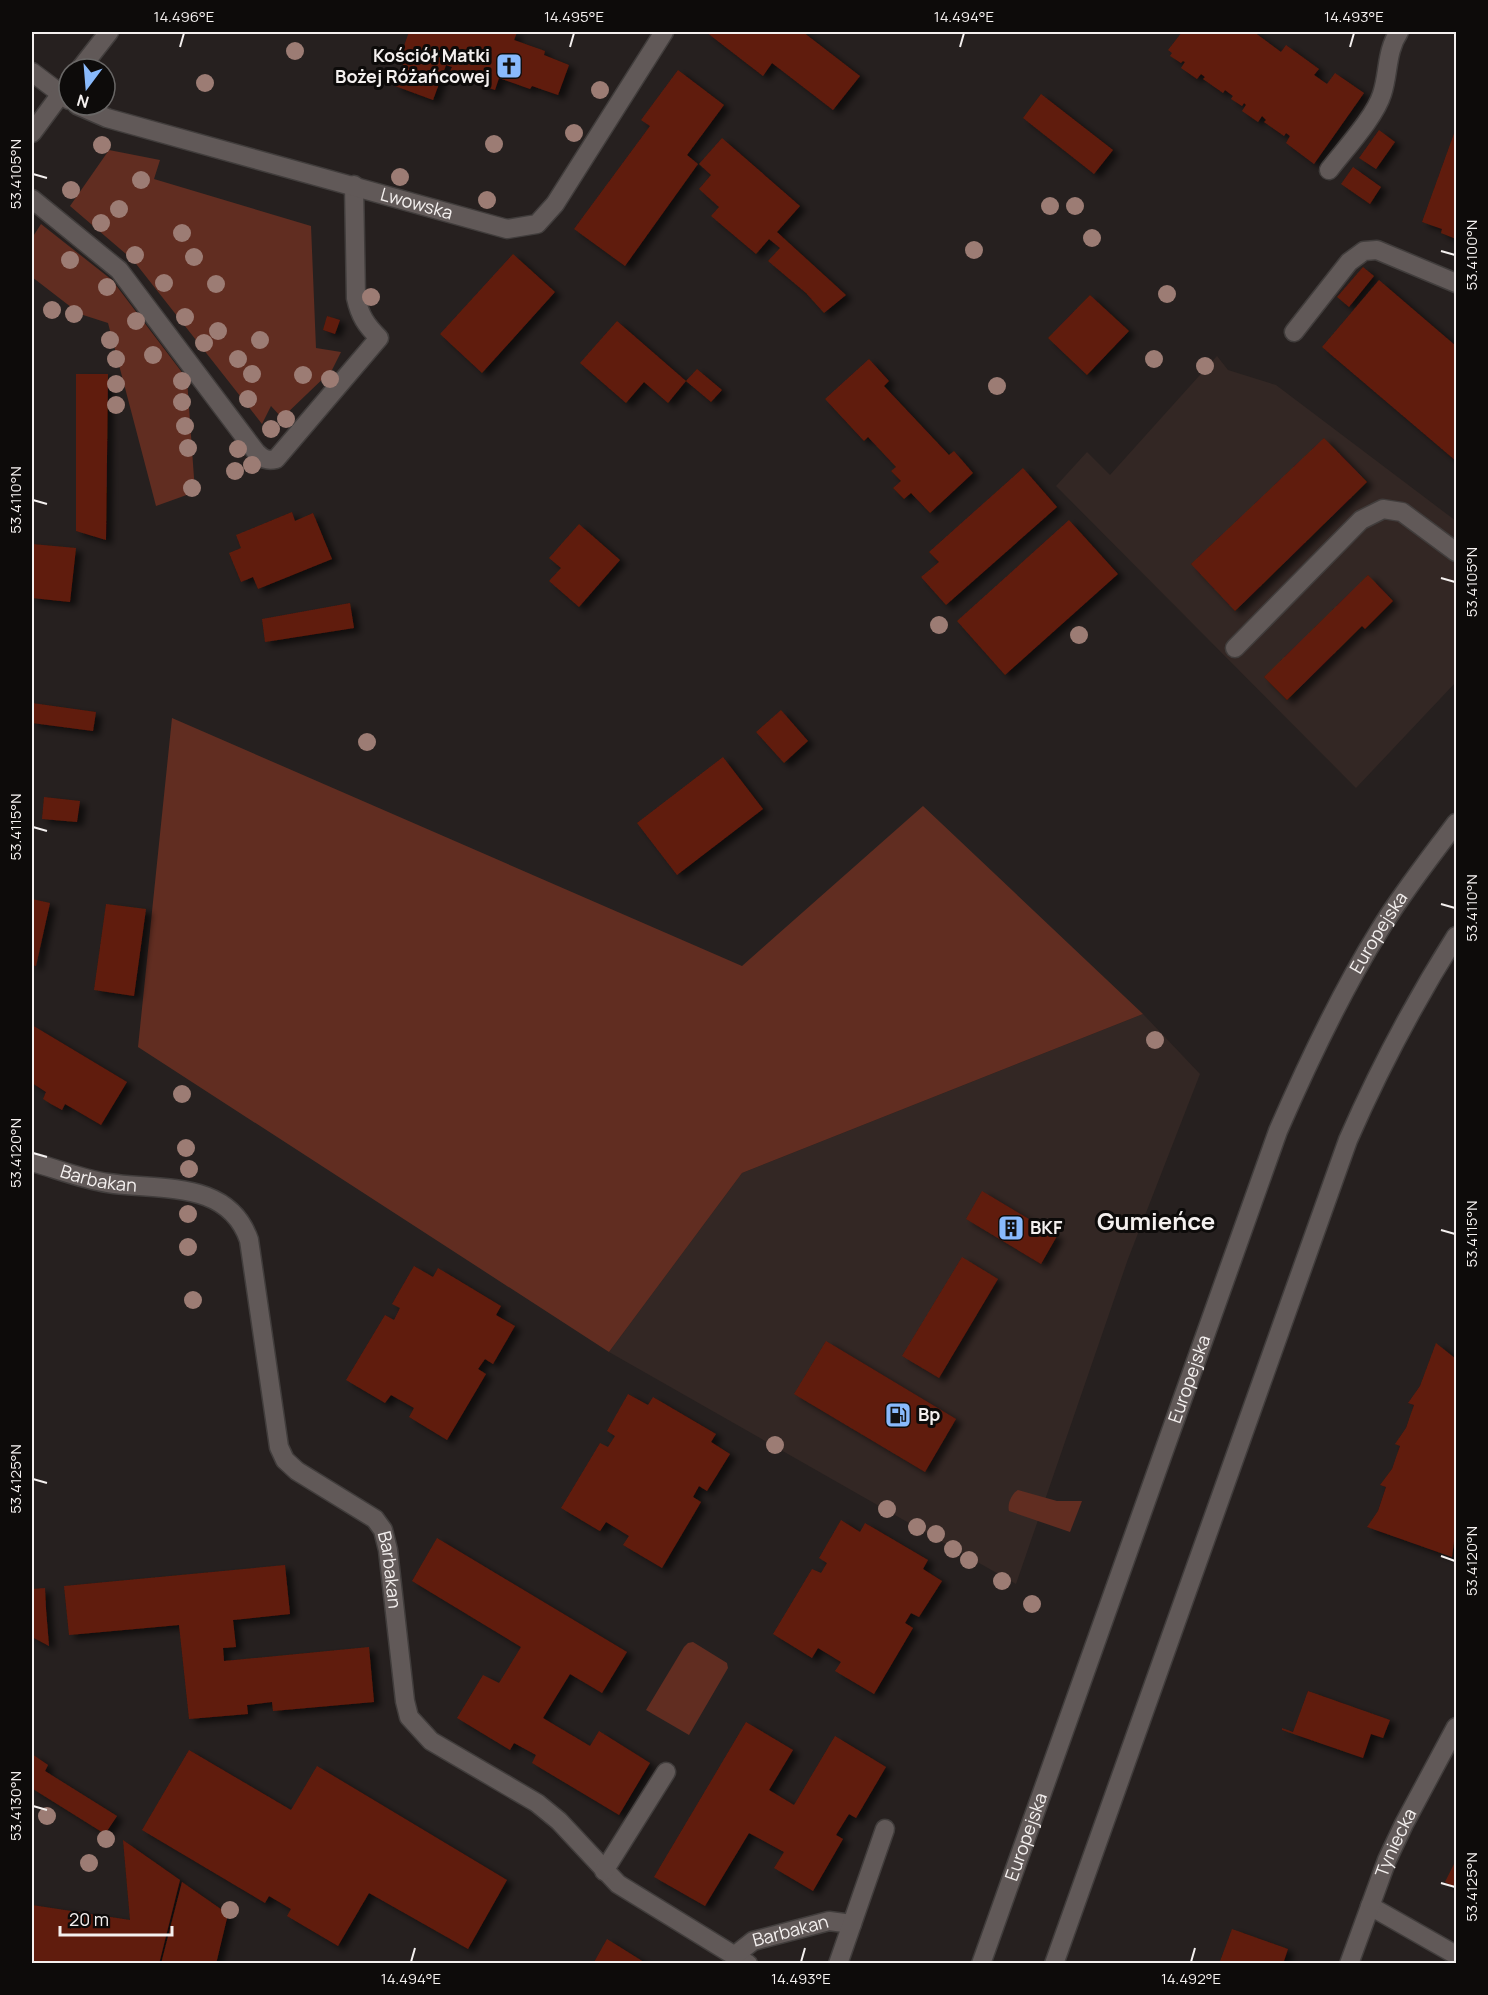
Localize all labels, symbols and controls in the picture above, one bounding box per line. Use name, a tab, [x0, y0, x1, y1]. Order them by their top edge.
text: 14.496°E	[154, 6, 214, 27]
text: 14.495°E	[544, 6, 604, 27]
text: 14.494°E	[934, 6, 994, 27]
text: 14.493°E	[1324, 6, 1384, 27]
place label: Kościół Matki Bożej Różańcowej	[335, 43, 490, 88]
church icon: Kościół Matki Bożej Różańcowej	[494, 51, 524, 81]
north arrow	[57, 57, 117, 117]
text: N	[74, 89, 91, 114]
text: 53.4105°N	[5, 139, 26, 209]
street label: Lwowska	[378, 181, 456, 224]
text: 53.4100°N	[1461, 220, 1482, 290]
text: 53.4110°N	[5, 466, 26, 534]
text: 53.4105°N	[1461, 547, 1482, 617]
text: 53.4115°N	[5, 794, 26, 860]
text: 53.4110°N	[1461, 874, 1482, 942]
street label: Europejska	[1344, 886, 1412, 977]
text: 53.4120°N	[5, 1118, 26, 1188]
street label: Barbakan	[57, 1158, 138, 1197]
text: 53.4115°N	[1461, 1201, 1482, 1267]
district label: Gumieńce	[1097, 1204, 1215, 1237]
building icon: BKF	[996, 1213, 1026, 1243]
place label: BKF	[1030, 1215, 1063, 1239]
street label: Europejska	[1162, 1331, 1215, 1426]
fuel station icon: Bp	[883, 1400, 913, 1430]
place label: Bp	[918, 1402, 940, 1426]
text: 53.4125°N	[5, 1444, 26, 1514]
text: 53.4120°N	[1461, 1526, 1482, 1596]
street label: Barbakan	[373, 1528, 407, 1610]
text: 53.4130°N	[5, 1771, 26, 1841]
street label: Europejska	[999, 1789, 1052, 1884]
street label: Tyniecka	[1369, 1804, 1421, 1880]
text: 53.4125°N	[1461, 1852, 1482, 1922]
scale bar	[60, 1899, 172, 1937]
text: 20 m	[69, 1907, 109, 1931]
street label: Barbakan	[750, 1909, 831, 1952]
text: 14.494°E	[381, 1968, 441, 1989]
text: 14.493°E	[771, 1968, 831, 1989]
text: 14.492°E	[1161, 1968, 1221, 1989]

